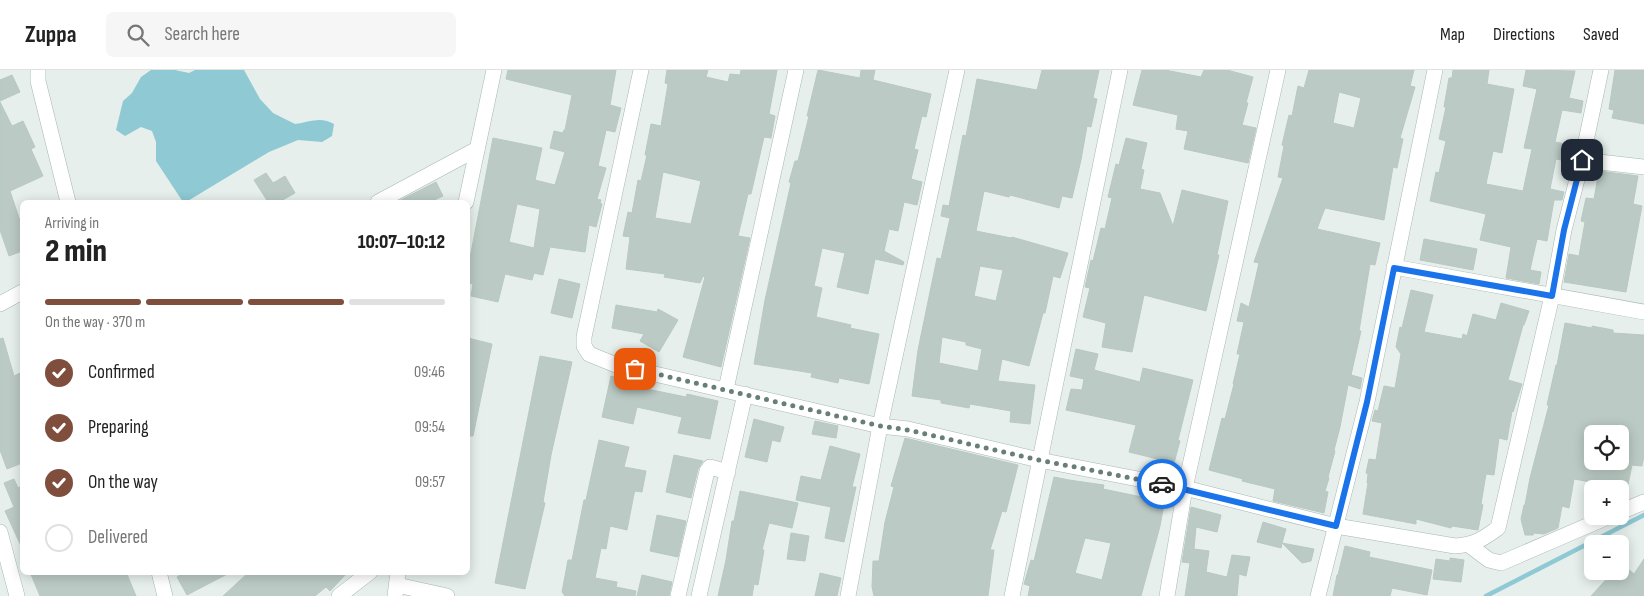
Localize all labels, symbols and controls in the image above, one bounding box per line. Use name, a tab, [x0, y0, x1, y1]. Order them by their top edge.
search box	[106, 12, 456, 57]
text: Zuppa	[25, 20, 76, 49]
icon: search	[124, 21, 152, 49]
text: Search here	[164, 23, 240, 46]
text: Map	[1440, 24, 1465, 45]
text: Directions	[1493, 24, 1555, 45]
text: Saved	[1583, 24, 1619, 45]
pin	[1561, 139, 1603, 181]
icon: home	[1568, 146, 1596, 174]
text: Arriving in	[45, 214, 99, 233]
text: 10:07–10:12	[358, 231, 445, 254]
text: 2 min	[45, 232, 107, 271]
text: On the way · 370 m	[45, 313, 145, 332]
pin	[614, 348, 656, 390]
icon: bag	[621, 355, 649, 383]
icon: check	[45, 359, 73, 387]
text: Confirmed	[88, 361, 155, 384]
text: 09:46	[414, 363, 445, 382]
icon: check	[45, 414, 73, 442]
text: Preparing	[88, 416, 149, 439]
text: 09:54	[415, 418, 445, 437]
map controls	[1584, 425, 1629, 580]
button: locate	[1584, 425, 1629, 470]
courier	[1137, 459, 1187, 509]
icon: check	[45, 469, 73, 497]
icon: car	[1148, 470, 1176, 498]
text: On the way	[88, 471, 158, 494]
text: 09:57	[415, 473, 445, 492]
button: +	[1584, 480, 1629, 525]
text: Delivered	[88, 526, 148, 549]
button: −	[1584, 535, 1629, 580]

